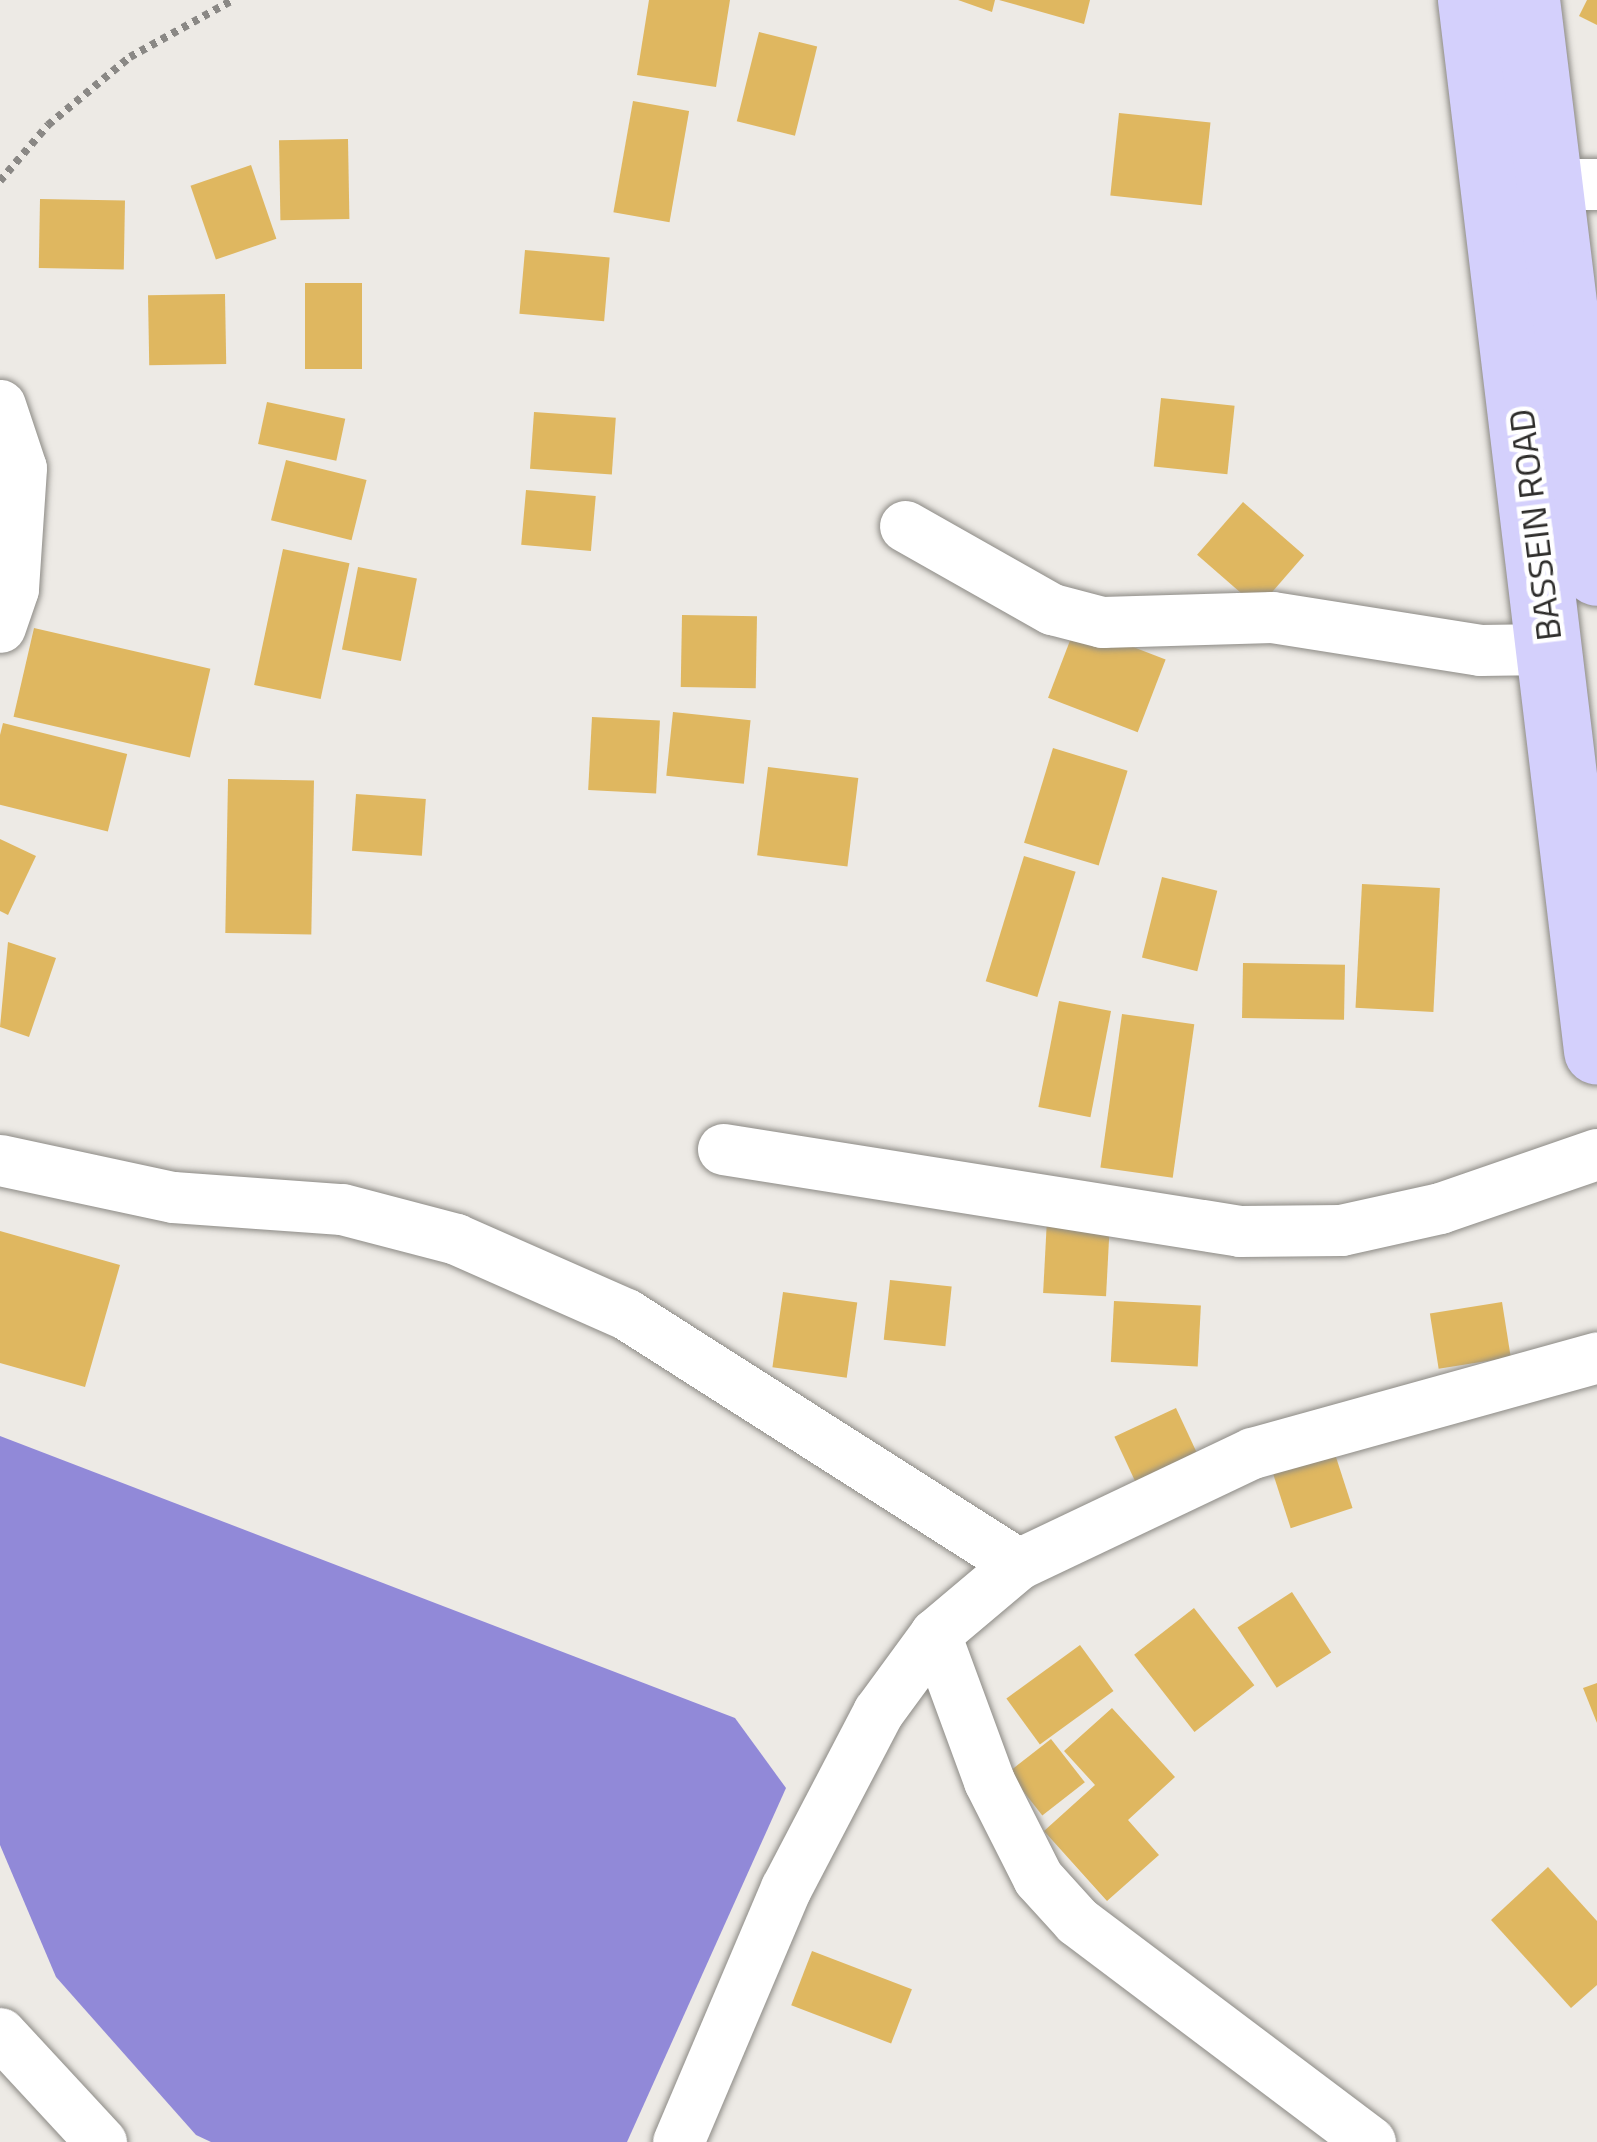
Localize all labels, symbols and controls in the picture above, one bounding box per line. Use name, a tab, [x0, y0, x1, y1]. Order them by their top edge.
street label: BASSEIN ROAD	[1498, 407, 1570, 643]

